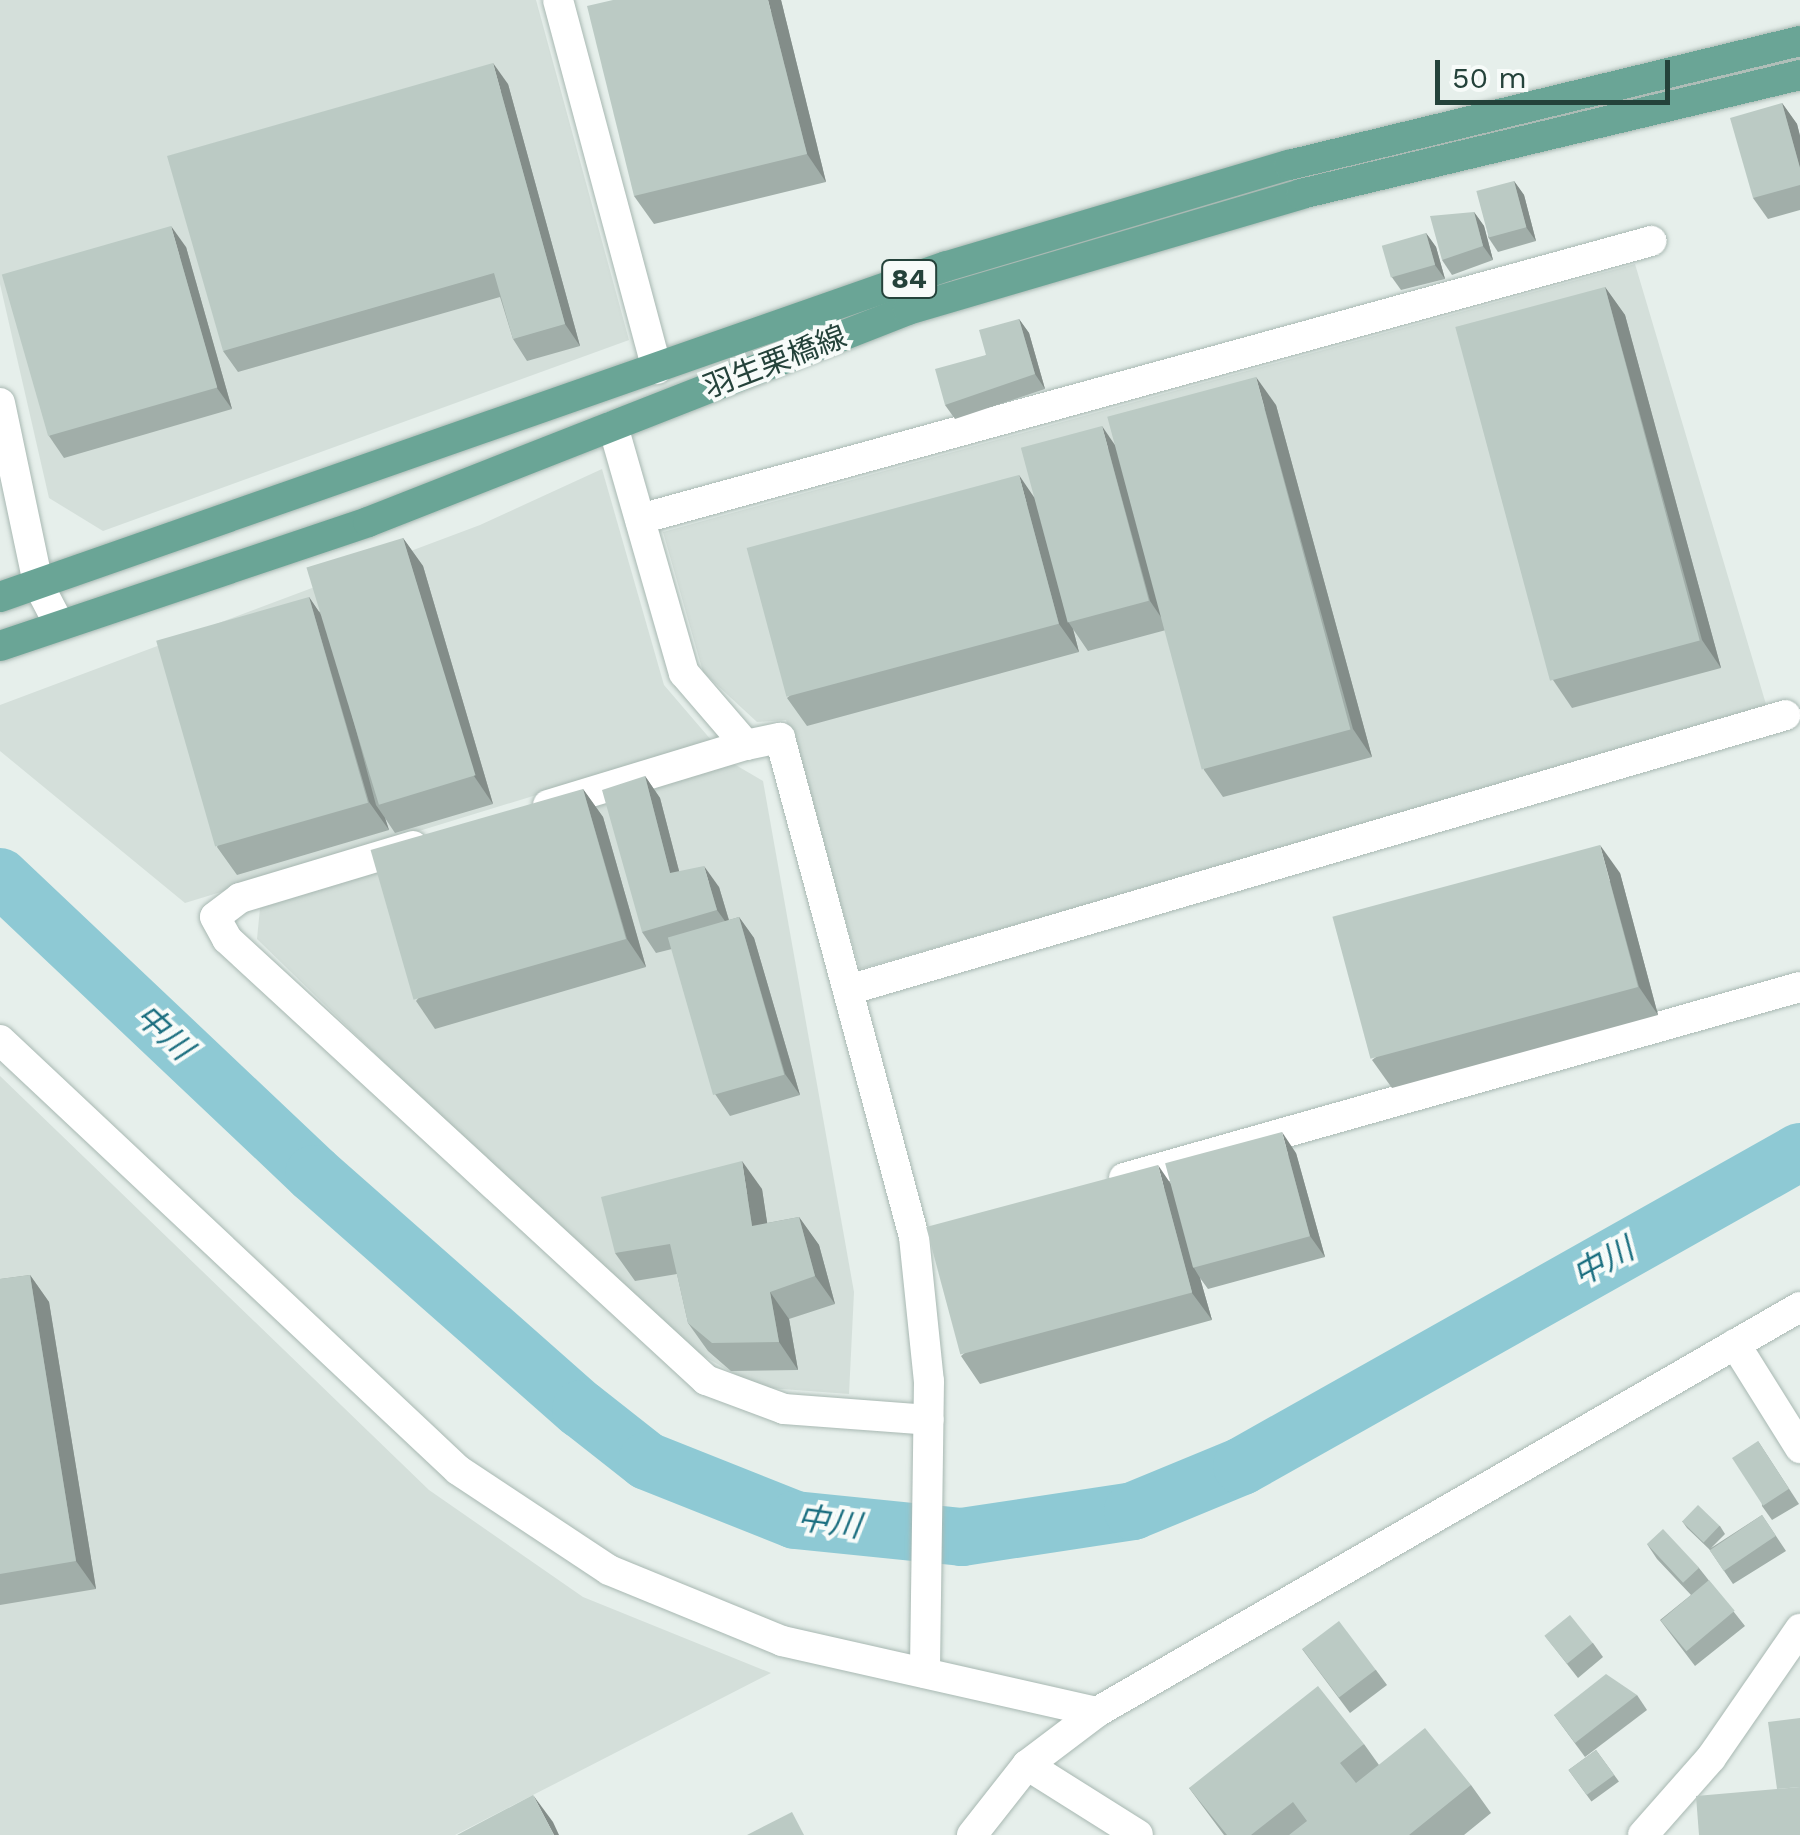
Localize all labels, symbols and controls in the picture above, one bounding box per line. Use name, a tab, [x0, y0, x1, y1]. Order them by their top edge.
scale bar	[1440, 40, 1675, 102]
text: 50 m	[1452, 60, 1527, 95]
road number: 84	[879, 256, 939, 302]
street label: 羽生栗橋線	[699, 318, 851, 406]
water label: 中川	[128, 996, 200, 1068]
water label: 中川	[1566, 1230, 1640, 1294]
water label: 中川	[795, 1499, 863, 1545]

